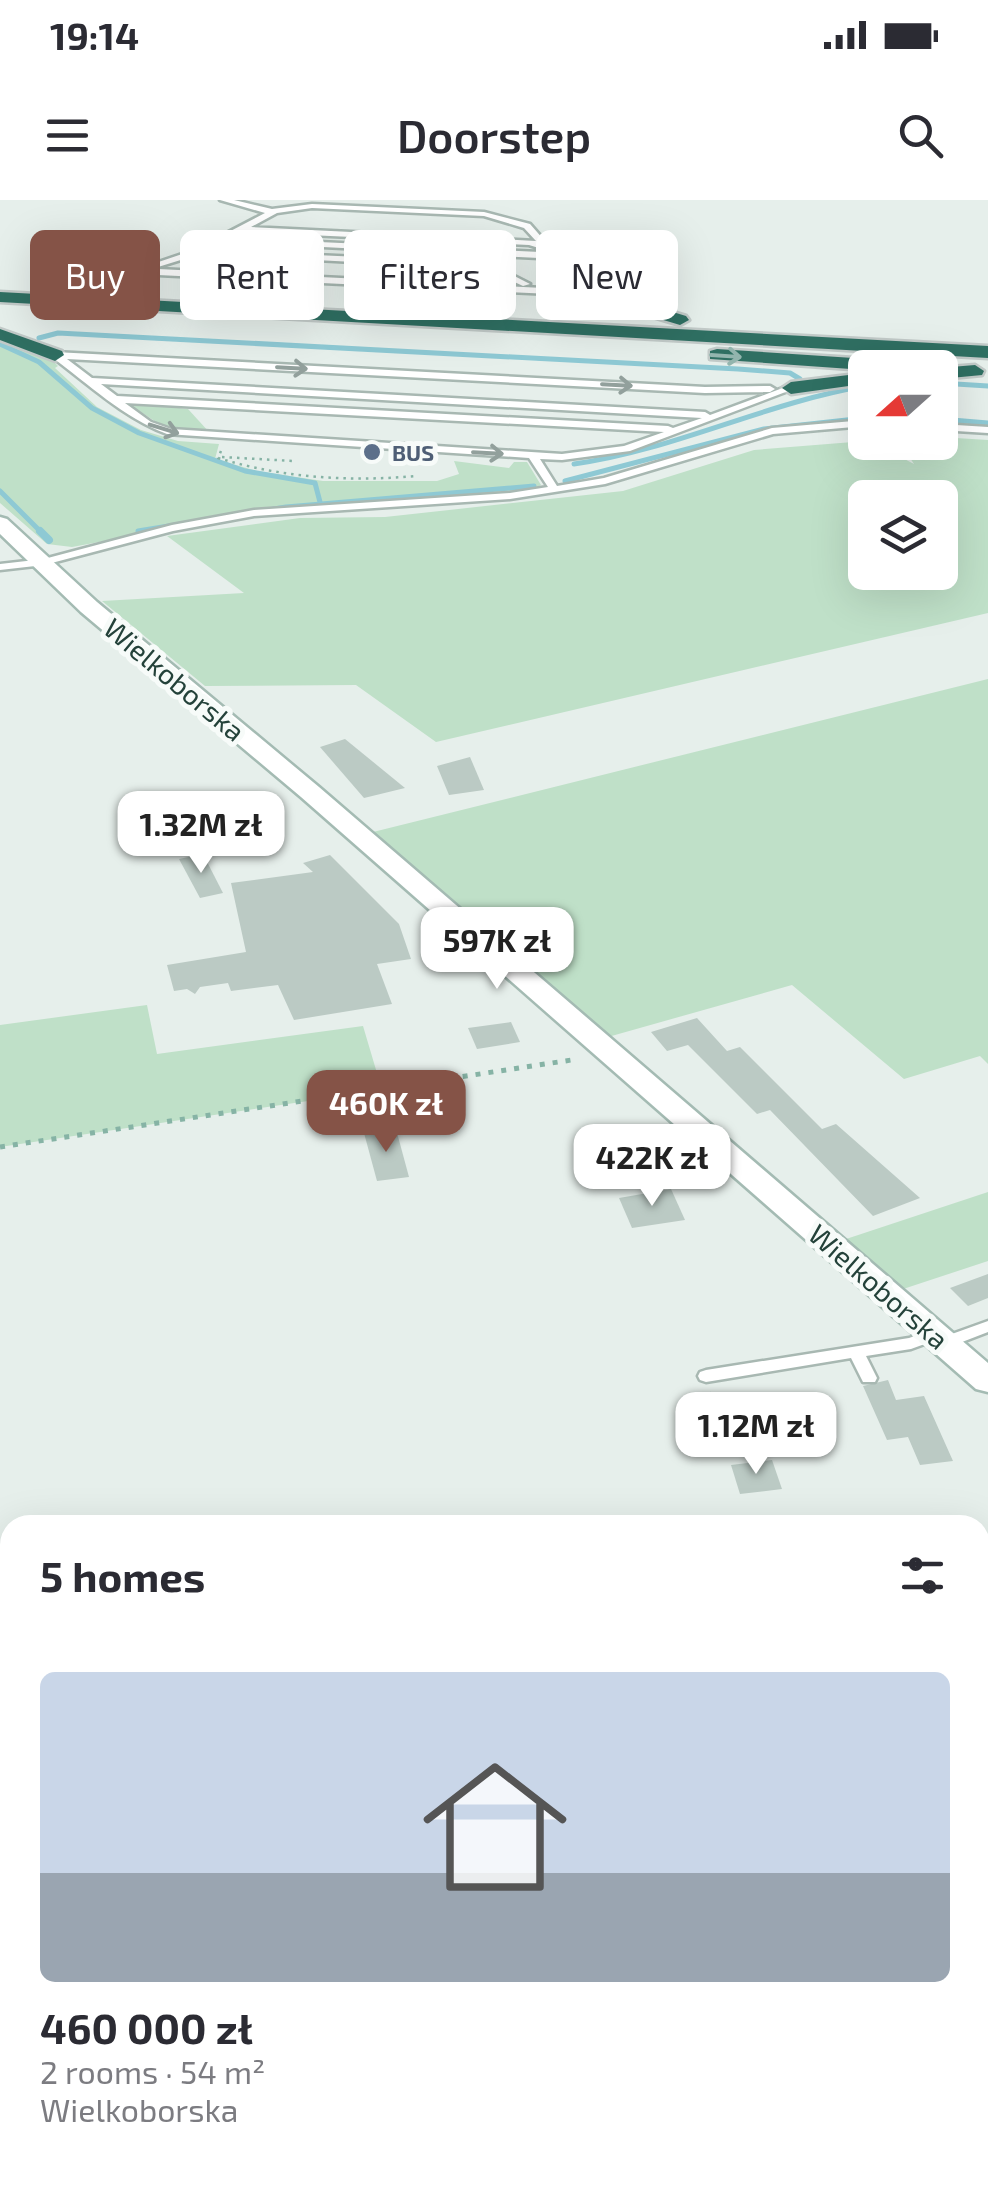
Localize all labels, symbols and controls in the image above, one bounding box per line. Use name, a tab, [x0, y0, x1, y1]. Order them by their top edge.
text: 19:14	[50, 12, 139, 58]
icon: menu	[40, 108, 95, 163]
text: Doorstep	[397, 108, 591, 162]
icon: search	[893, 108, 948, 163]
chip: Buy	[30, 230, 160, 320]
chip: Rent	[180, 230, 324, 320]
chip: Filters	[344, 230, 516, 320]
chip: New	[536, 230, 678, 320]
one-way arrow	[710, 347, 742, 366]
north arrow	[848, 350, 958, 460]
map controls	[848, 350, 958, 590]
one-way arrow	[276, 359, 308, 378]
one-way arrow	[600, 376, 632, 395]
one-way arrow	[148, 421, 179, 439]
place label: BUS	[392, 439, 434, 465]
marker: BUS	[361, 441, 383, 463]
one-way arrow	[471, 444, 503, 463]
button: layers	[848, 480, 958, 590]
street label: Wielkoborska	[98, 610, 252, 748]
pin: 1.32M zł	[98, 791, 304, 876]
text: 1.32M zł	[140, 804, 262, 842]
pin: 597K zł	[405, 907, 589, 992]
text: 597K zł	[443, 920, 551, 958]
pin: 460K zł	[294, 1070, 478, 1155]
text: 460K zł	[329, 1083, 443, 1121]
pin: 422K zł	[560, 1124, 744, 1209]
text: 422K zł	[596, 1137, 708, 1175]
street label: Wielkoborska	[802, 1216, 956, 1356]
pin: 1.12M zł	[653, 1392, 859, 1477]
text: 1.12M zł	[697, 1405, 815, 1443]
icon: filters	[895, 1548, 950, 1603]
text: 5 homes	[40, 1550, 205, 1600]
icon: home	[405, 1737, 585, 1917]
text: 460 000 zł	[40, 2002, 253, 2052]
text: 2 rooms · 54 m²	[40, 2052, 265, 2090]
text: Wielkoborska	[40, 2090, 238, 2128]

